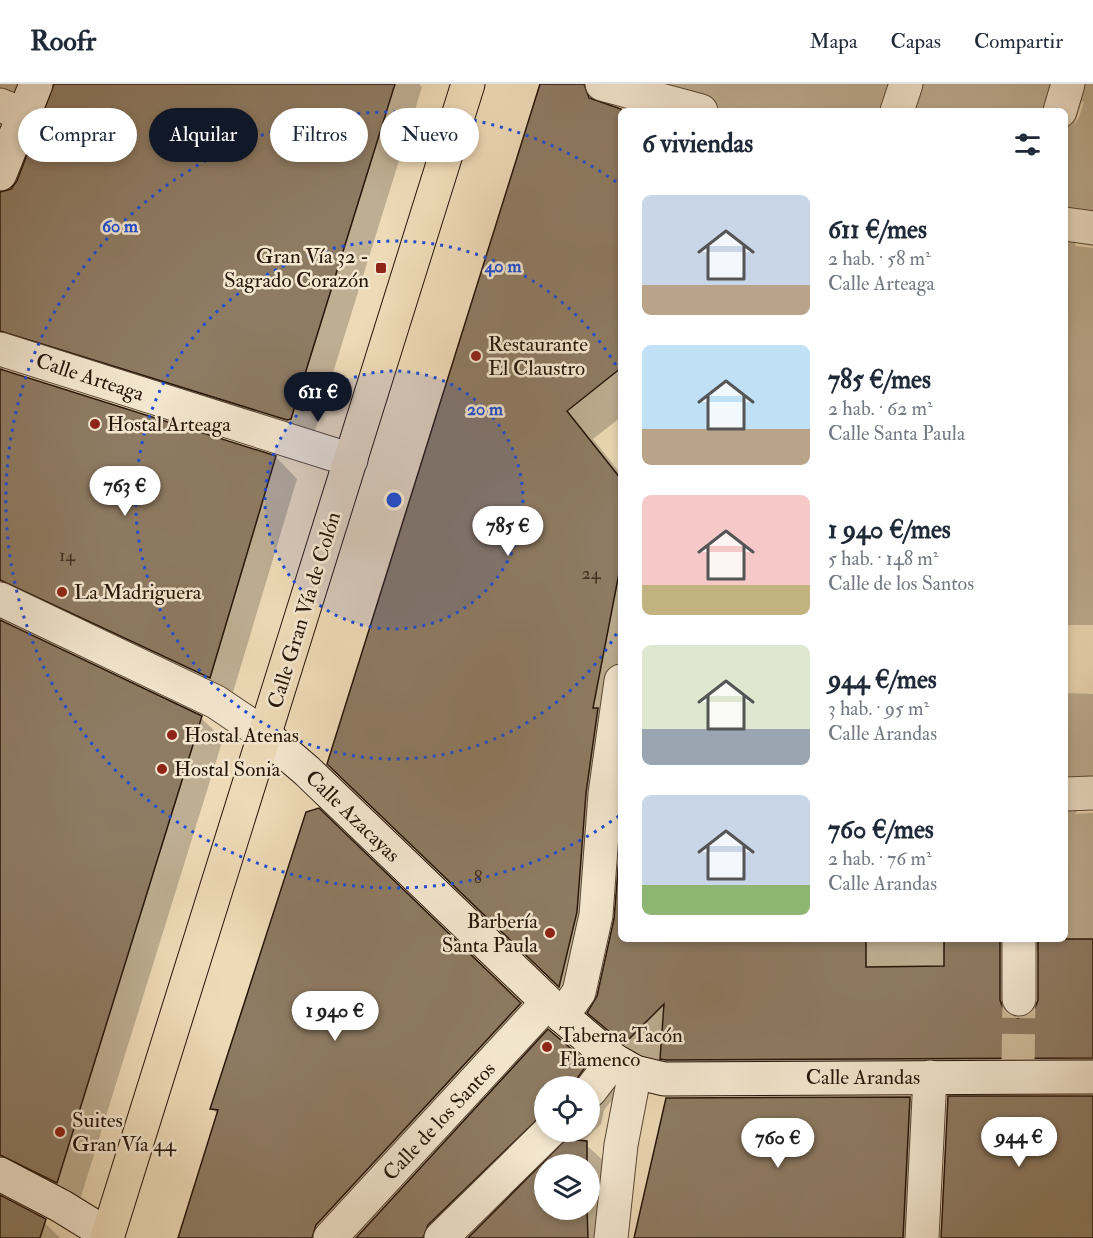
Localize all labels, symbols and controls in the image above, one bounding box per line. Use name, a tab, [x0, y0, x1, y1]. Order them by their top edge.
text: Roofr	[30, 24, 96, 59]
text: Mapa	[810, 28, 858, 55]
text: Capas	[891, 28, 941, 55]
text: Compartir	[974, 28, 1063, 55]
chip: Comprar	[18, 108, 137, 162]
chip: Alquilar	[149, 108, 258, 162]
chip: Filtros	[270, 108, 368, 162]
chip: Nuevo	[380, 108, 479, 162]
text: 6 viviendas	[642, 128, 753, 160]
icon: filters	[1011, 128, 1044, 161]
text: 611 €/mes	[828, 214, 927, 246]
text: 60 m	[102, 215, 139, 238]
icon: home	[690, 219, 762, 291]
place label: Gran Vía 32 - Sagrado Corazón	[224, 243, 369, 294]
text: 2 hab. · 58 m²	[828, 246, 931, 271]
text: 40 m	[484, 255, 522, 278]
marker: Gran Vía 32 - Sagrado Corazón	[374, 261, 388, 275]
text: Calle Arteaga	[828, 271, 935, 296]
place label: Restaurante El Claustro	[488, 331, 588, 382]
street label: Calle Arteaga	[32, 347, 148, 408]
marker: Restaurante El Claustro	[469, 349, 483, 363]
text: 785 €/mes	[828, 364, 931, 396]
icon: home	[690, 369, 762, 441]
pin: 611 €	[276, 372, 360, 423]
text: 611 €	[298, 379, 338, 404]
text: 2 hab. · 62 m²	[828, 396, 933, 421]
text: 20 m	[467, 398, 504, 421]
place label: Hostal Arteaga	[107, 411, 231, 438]
marker: Hostal Arteaga	[88, 417, 102, 431]
text: Calle Santa Paula	[828, 421, 965, 446]
pin: 763 €	[83, 466, 167, 517]
text: 763 €	[104, 473, 146, 498]
centre of rings	[384, 490, 404, 510]
pin: 785 €	[466, 506, 550, 557]
street label: Calle Gran Vía de Colón	[262, 508, 347, 712]
text: 785 €	[486, 513, 530, 538]
text: 1 940 €/mes	[828, 514, 951, 546]
icon: home	[690, 519, 762, 591]
house number: 14	[59, 544, 76, 567]
text: 5 hab. · 148 m²	[828, 546, 938, 571]
house number: 24	[582, 562, 602, 585]
text: Calle de los Santos	[828, 571, 974, 596]
place label: La Madriguera	[74, 579, 202, 606]
marker: La Madriguera	[55, 585, 69, 599]
text: 944 €/mes	[828, 664, 937, 696]
icon: home	[690, 669, 762, 741]
text: 3 hab. · 95 m²	[828, 696, 929, 721]
text: Calle Arandas	[828, 721, 937, 746]
place label: Hostal Atenas	[184, 722, 299, 749]
marker: Hostal Atenas	[165, 728, 179, 742]
place label: Hostal Sonia	[174, 756, 281, 783]
marker: Hostal Sonia	[155, 762, 169, 776]
street label: Calle Azacayas	[299, 764, 406, 868]
text: 760 €/mes	[828, 814, 934, 846]
icon: home	[690, 819, 762, 891]
text: 2 hab. · 76 m²	[828, 846, 932, 871]
house number: 8	[474, 866, 482, 889]
text: Calle Arandas	[828, 871, 937, 896]
place label: Barbería Santa Paula	[442, 908, 538, 959]
marker: Barbería Santa Paula	[543, 926, 557, 940]
pin: 1 940 €	[280, 991, 390, 1042]
text: 1 940 €	[306, 998, 364, 1023]
place label: Taberna Tacón Flamenco	[559, 1022, 683, 1073]
marker: Taberna Tacón Flamenco	[540, 1040, 554, 1054]
street label: Calle de los Santos	[377, 1056, 502, 1187]
street label: Calle Arandas	[806, 1064, 920, 1091]
map controls	[534, 1076, 600, 1220]
button: locate	[534, 1076, 600, 1142]
place label: Suites Gran Vía 44	[72, 1107, 177, 1158]
pin: 944 €	[977, 1117, 1061, 1168]
pin: 760 €	[736, 1118, 820, 1169]
text: 944 €	[995, 1124, 1043, 1149]
marker: Suites Gran Vía 44	[53, 1125, 67, 1139]
text: 760 €	[755, 1125, 801, 1150]
button: layers	[534, 1154, 600, 1220]

